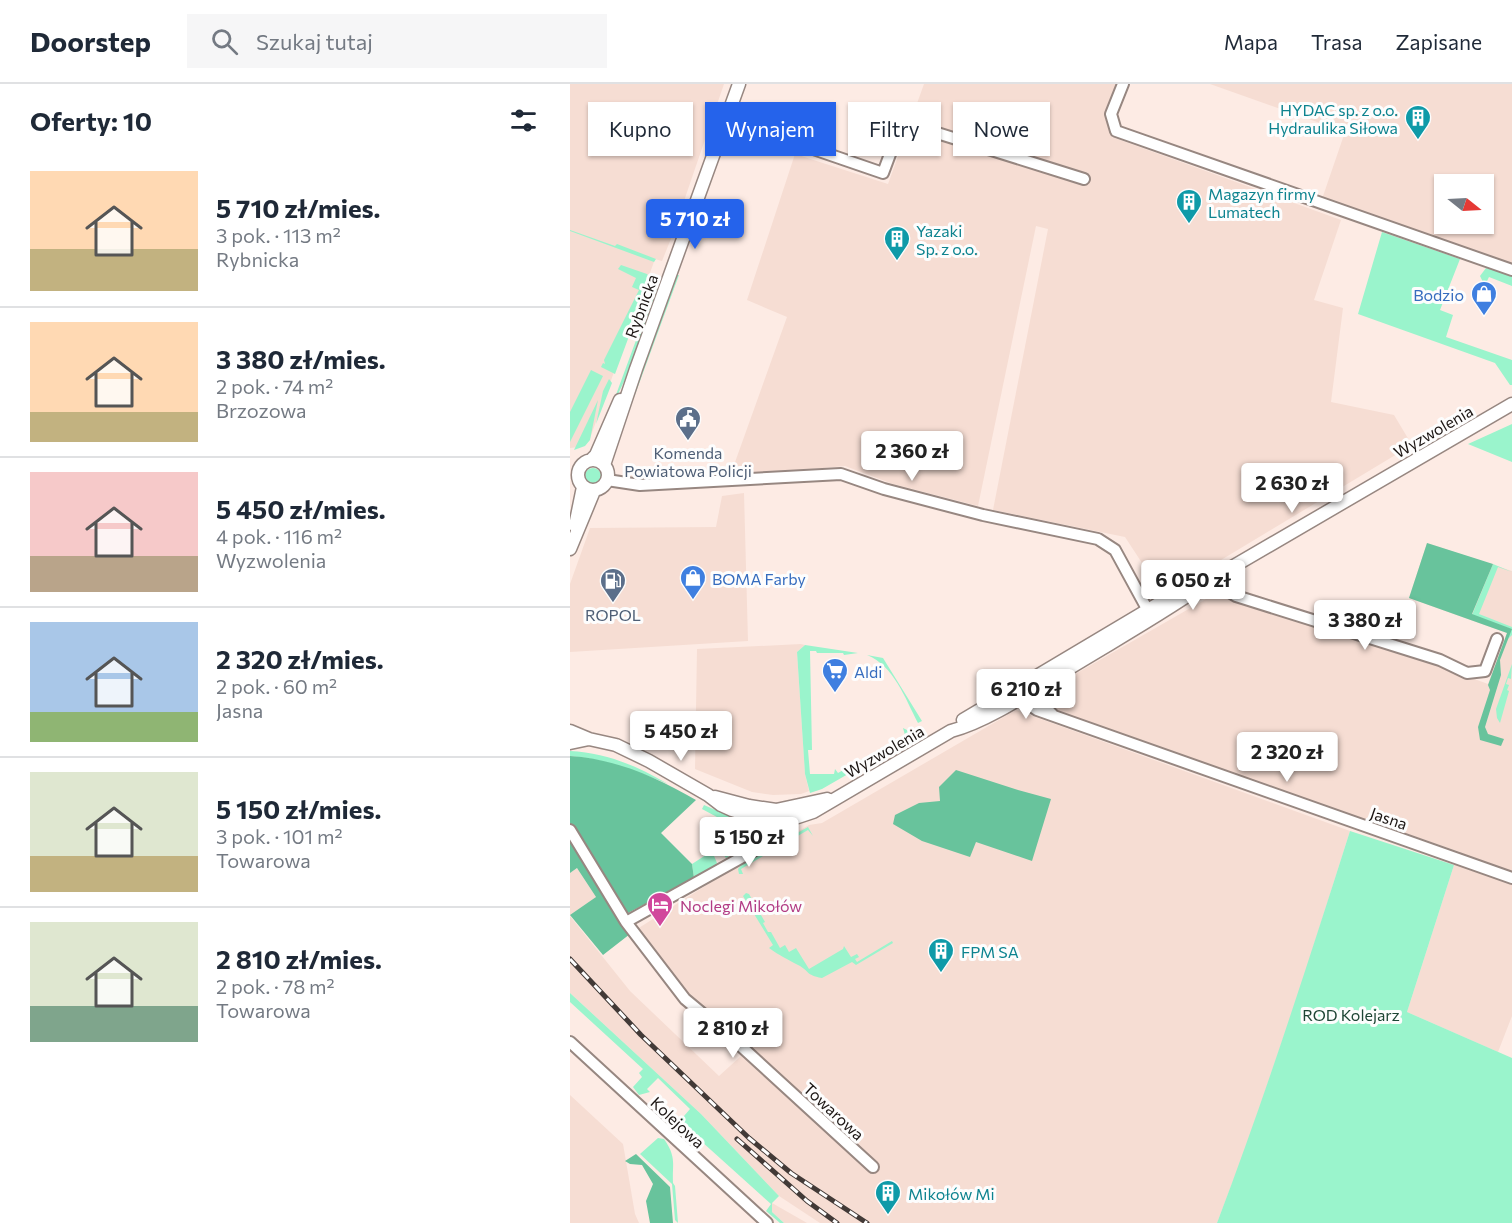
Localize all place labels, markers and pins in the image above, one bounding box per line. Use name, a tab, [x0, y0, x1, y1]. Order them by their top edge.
place label: HYDAC sp. z o.o. Hydraulika Siłowa	[1268, 100, 1398, 137]
building icon: HYDAC sp. z o.o. Hydraulika Siłowa	[1403, 103, 1433, 141]
place label: Magazyn firmy Lumatech	[1208, 184, 1316, 221]
building icon: Magazyn firmy Lumatech	[1174, 187, 1204, 225]
pin: 5 710 zł	[633, 199, 757, 250]
place label: Yazaki Sp. z o.o.	[916, 221, 978, 258]
building icon: Yazaki Sp. z o.o.	[882, 224, 912, 262]
shop icon: Bodzio	[1469, 279, 1499, 317]
place label: Bodzio	[1413, 285, 1464, 304]
public building icon: Komenda Powiatowa Policji	[673, 404, 703, 442]
pin: 2 360 zł	[850, 431, 974, 482]
place label: Komenda Powiatowa Policji	[624, 443, 752, 480]
pin: 2 630 zł	[1230, 463, 1354, 514]
pin: 6 050 zł	[1131, 560, 1255, 611]
shop icon: BOMA Farby	[678, 563, 708, 601]
fuel station icon: ROPOL	[598, 566, 628, 604]
place label: BOMA Farby	[712, 569, 806, 588]
pin: 3 380 zł	[1303, 600, 1427, 651]
place label: ROPOL	[585, 605, 641, 624]
supermarket icon: Aldi	[820, 656, 850, 694]
place label: Aldi	[854, 662, 882, 681]
pin: 6 210 zł	[964, 669, 1088, 720]
pin: 5 450 zł	[619, 711, 743, 762]
pin: 2 320 zł	[1225, 732, 1349, 783]
pin: 5 150 zł	[687, 817, 811, 868]
hotel icon: Noclegi Mikołów	[645, 890, 675, 928]
place label: Noclegi Mikołów	[680, 896, 802, 915]
building icon: FPM SA	[926, 936, 956, 974]
place label: FPM SA	[961, 942, 1019, 961]
pin: 2 810 zł	[671, 1008, 795, 1059]
building icon: Mikołów Mi	[873, 1178, 903, 1216]
place label: Mikołów Mi	[908, 1184, 995, 1203]

